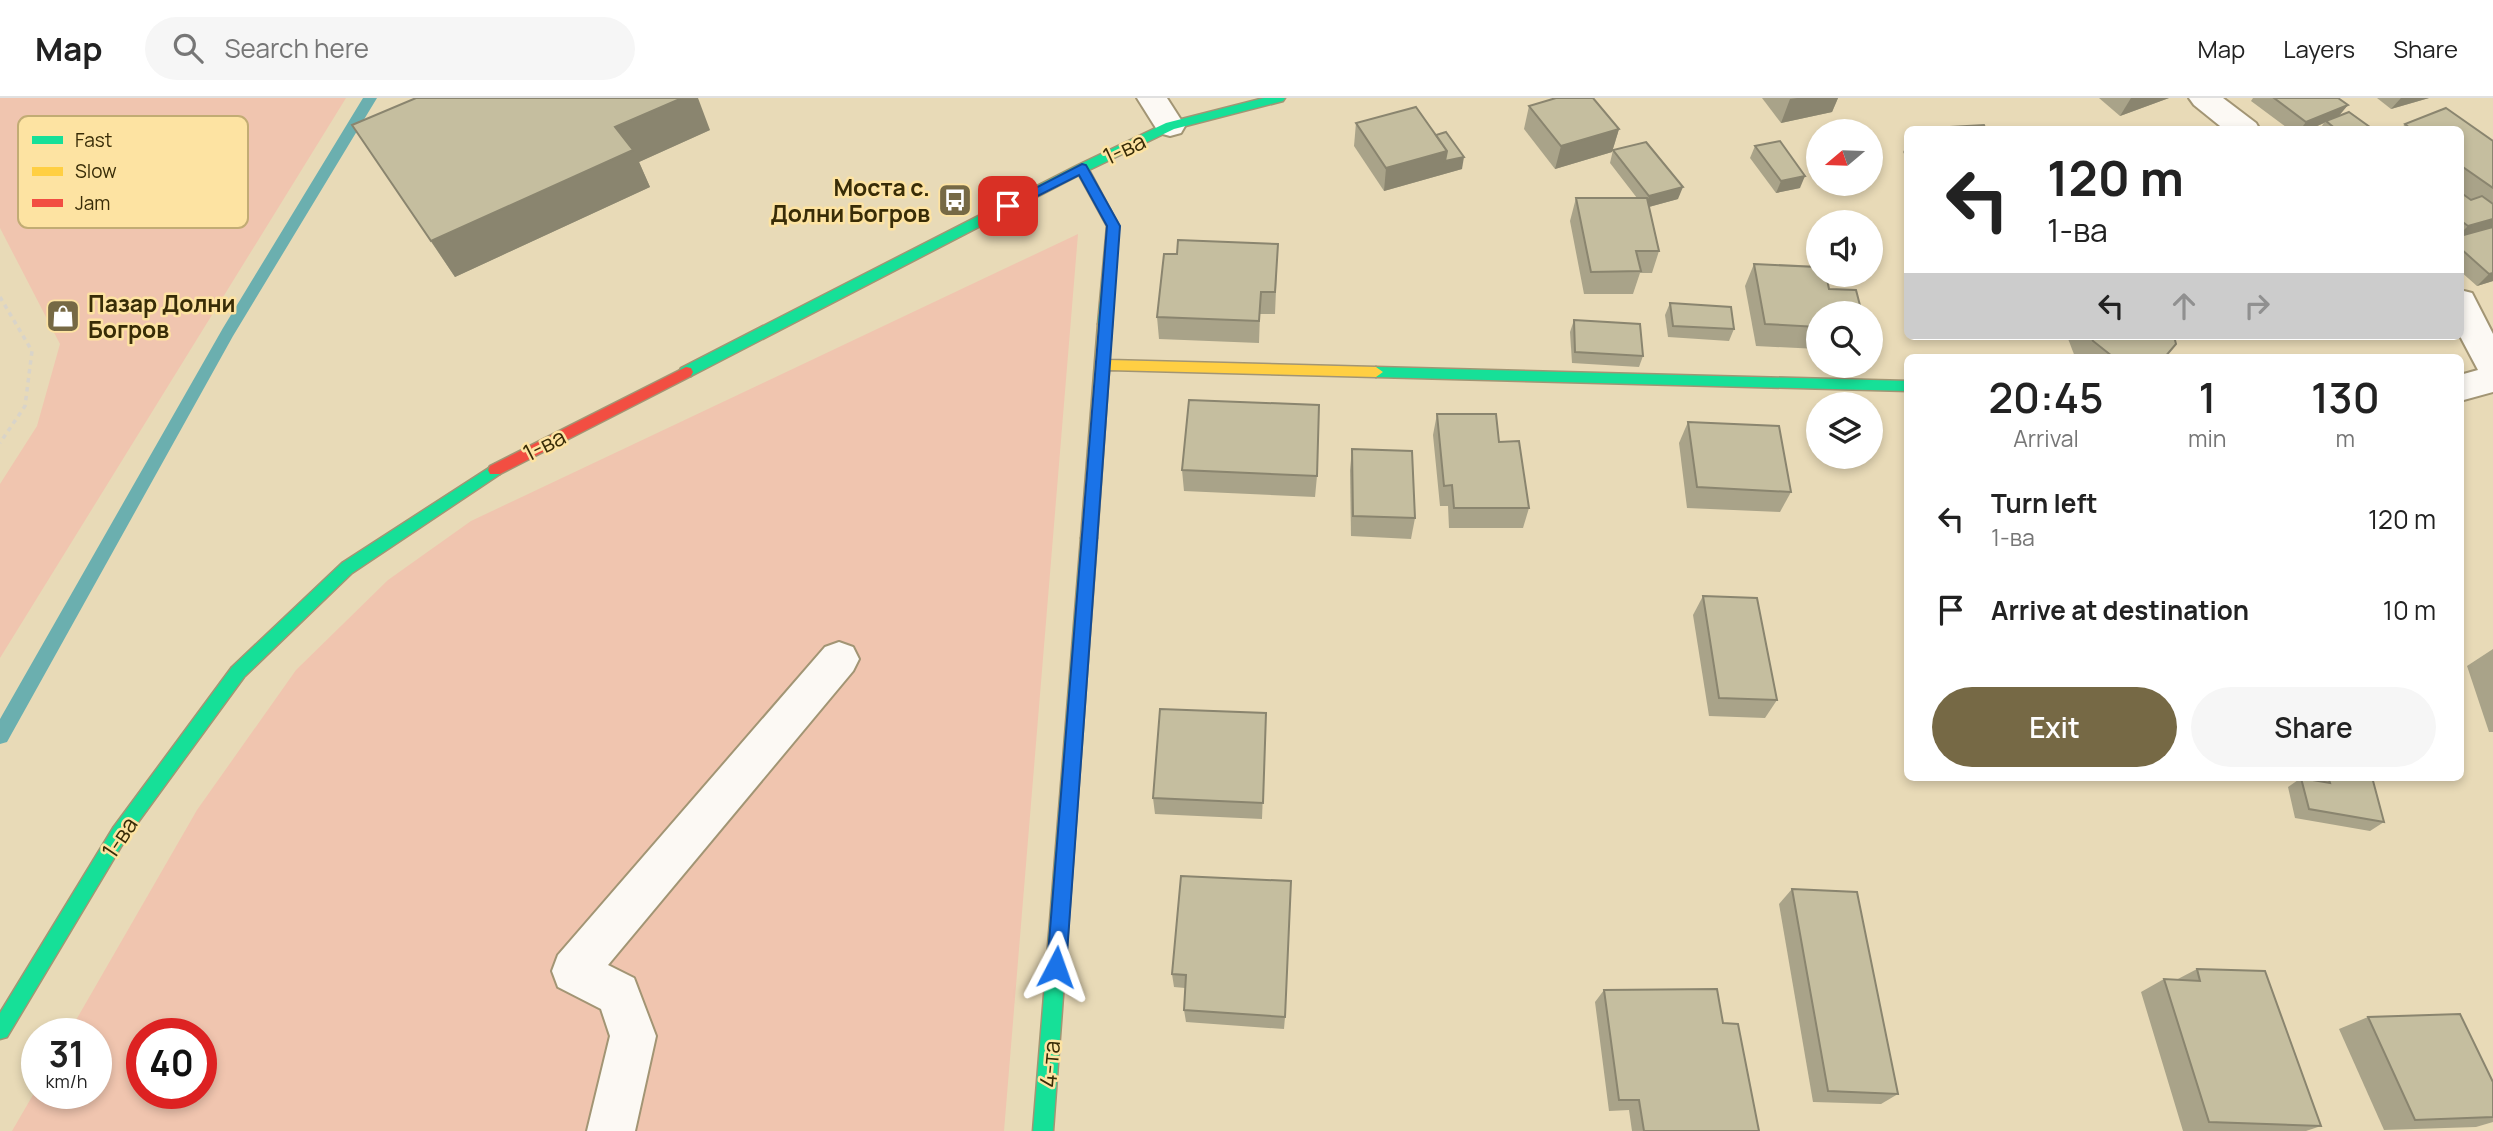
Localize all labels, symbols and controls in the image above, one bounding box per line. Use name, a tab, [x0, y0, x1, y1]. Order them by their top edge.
search box	[145, 17, 635, 80]
text: Map	[35, 26, 103, 71]
icon: search	[169, 29, 207, 67]
text: Search here	[225, 30, 369, 66]
text: Map	[2198, 32, 2245, 65]
text: Layers	[2283, 32, 2355, 65]
text: Share	[2393, 32, 2458, 65]
legend	[18, 116, 248, 228]
north arrow	[1806, 119, 1883, 196]
map controls	[1806, 119, 1883, 469]
street label: 1-ва	[1097, 124, 1151, 172]
text: Fast	[75, 127, 112, 153]
text: 120 m	[2047, 144, 2184, 211]
icon: left	[1932, 154, 2023, 245]
text: Slow	[75, 158, 117, 184]
place label: Моста с. Долни Богров	[770, 171, 930, 229]
pin	[978, 176, 1038, 236]
bus stop icon: Моста с. Долни Богров	[936, 181, 974, 219]
icon: arrive	[989, 187, 1027, 225]
text: Jam	[75, 190, 110, 216]
text: 1-ва	[2047, 208, 2108, 252]
button: sound	[1806, 210, 1883, 287]
place label: Пазар Долни Богров	[88, 287, 236, 345]
icon: left	[2092, 287, 2130, 325]
icon: ahead	[2165, 287, 2203, 325]
icon: right	[2238, 287, 2276, 325]
shop icon: Пазар Долни Богров	[44, 297, 82, 335]
button: search	[1806, 301, 1883, 378]
text: 20:45	[1988, 368, 2104, 426]
text: 1	[2198, 368, 2216, 426]
text: 130	[2311, 368, 2380, 426]
button: layers	[1806, 392, 1883, 469]
street label: 1-ва	[517, 420, 571, 468]
text: Arrival	[2013, 422, 2079, 454]
text: min	[2188, 422, 2227, 454]
text: m	[2335, 422, 2355, 454]
text: Turn left	[1991, 485, 2098, 521]
icon: left	[1932, 500, 1970, 538]
text: 120 m	[2368, 501, 2436, 537]
text: 1-ва	[1991, 521, 2035, 553]
icon: arrive	[1932, 591, 1970, 629]
text: Arrive at destination	[1991, 592, 2249, 628]
text: 10 m	[2383, 592, 2436, 628]
button: Exit	[1932, 687, 2177, 767]
button: Share	[2191, 687, 2436, 767]
street label: 1-ва	[94, 810, 144, 864]
position arrow	[1019, 930, 1093, 1004]
speed limit sign: 40	[126, 1018, 217, 1109]
text: 31	[49, 1030, 84, 1078]
street label: 4-та	[1031, 1039, 1067, 1089]
text: km/h	[46, 1069, 87, 1093]

